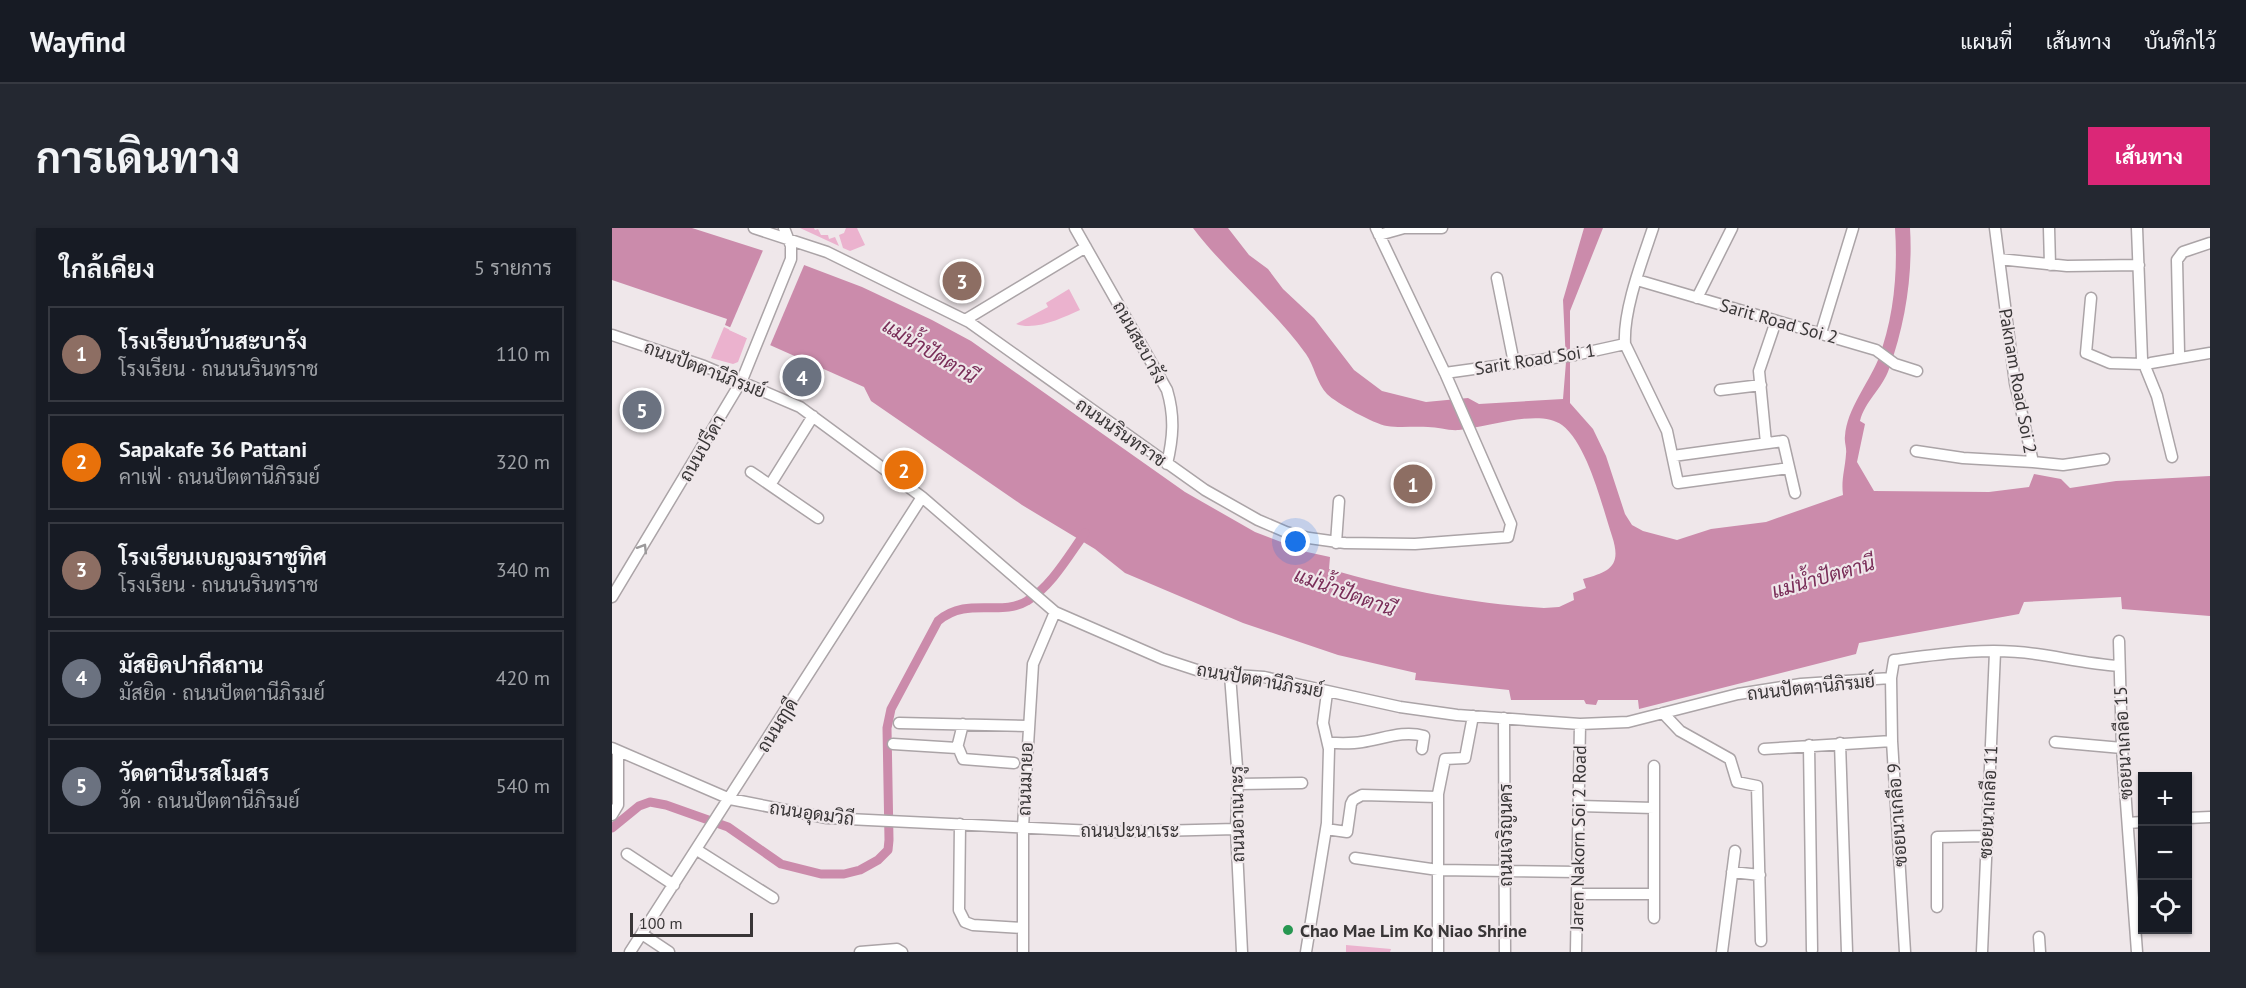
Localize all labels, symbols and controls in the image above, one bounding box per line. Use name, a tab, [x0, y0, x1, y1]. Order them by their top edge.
text: Wayfind	[30, 23, 126, 60]
text: แผนที่	[1960, 28, 2013, 55]
text: เส้นทาง	[2046, 28, 2111, 55]
text: บันทึกไว้	[2144, 28, 2216, 55]
button: เส้นทาง	[2088, 127, 2210, 185]
text: การเดินทาง	[36, 130, 240, 185]
text: ใกล้เคียง	[60, 252, 155, 285]
text: 5 รายการ	[474, 255, 552, 281]
pin: 3	[942, 259, 982, 304]
street label: Sarit Road Soi 2	[1717, 293, 1841, 349]
street label: ถนนสะบารัง	[1108, 297, 1172, 387]
street label: Paknam Road Soi 2	[1994, 307, 2042, 455]
water label: แม่น้ำปัตตานี	[878, 308, 986, 390]
text: โรงเรียนบ้านสะบารัง	[119, 327, 307, 355]
street label: ถนนปัตตานีภิรมย์	[641, 334, 769, 403]
street label: Sarit Road Soi 1	[1473, 338, 1597, 380]
text: 1	[76, 341, 87, 367]
text: 110 m	[496, 341, 550, 367]
pin: 4	[782, 354, 822, 400]
text: โรงเรียน · ถนนนรินทราช	[119, 356, 318, 382]
pin: 5	[622, 388, 662, 432]
street label: ถนนนรินทราช	[1071, 392, 1171, 472]
street label: ถนนปรีดา	[673, 410, 730, 485]
text: Sapakafe 36 Pattani	[119, 435, 307, 463]
pin: 2	[884, 448, 924, 492]
text: 2	[76, 449, 87, 475]
text: 320 m	[496, 449, 550, 475]
pin: 1	[1394, 462, 1432, 506]
text: คาเฟ่ · ถนนปัตตานีภิรมย์	[119, 464, 320, 490]
your location	[1281, 527, 1310, 556]
text: โรงเรียนเบญจมราชูทิศ	[119, 543, 327, 571]
one-way arrow	[635, 543, 646, 554]
water label: แม่น้ำปัตตานี	[1767, 545, 1879, 604]
text: 3	[76, 557, 87, 583]
text: 340 m	[496, 557, 550, 583]
water label: แม่น้ำปัตตานี	[1291, 557, 1402, 623]
text: โรงเรียน · ถนนนรินทราช	[119, 572, 318, 598]
text: มัสยิดปากีสถาน	[119, 651, 263, 679]
street label: ถนนปัตตานีภิรมย์	[1195, 657, 1325, 702]
text: 4	[76, 665, 87, 691]
text: 420 m	[496, 665, 550, 691]
street label: ถนนปัตตานีภิรมย์	[1746, 668, 1876, 705]
text: มัสยิด · ถนนปัตตานีภิรมย์	[119, 680, 325, 706]
street label: ซอยนาเกลือ 15	[2109, 686, 2137, 800]
street label: ถนนฤๅดี	[751, 693, 803, 756]
street label: ถนนมายอ	[1012, 742, 1038, 816]
street label: Jaren Nakorn Soi 2 Road	[1565, 745, 1591, 932]
street label: ซอยนาเกลือ 11	[1974, 745, 2002, 859]
text: วัดตานีนรสโมสร	[119, 759, 269, 787]
street label: ซอยนาเกลือ 9	[1882, 762, 1912, 868]
street label: ถนนอาเนาะรู	[1225, 765, 1251, 863]
map controls	[2138, 772, 2192, 934]
button: +	[2138, 772, 2192, 826]
text: 5	[76, 773, 87, 799]
text: 540 m	[496, 773, 550, 799]
street label: ถนนเจริญนคร	[1494, 783, 1517, 887]
text: วัด · ถนนปัตตานีภิรมย์	[119, 788, 300, 814]
street label: ถนนอุดมวิถี	[768, 795, 856, 831]
street label: ถนนปะนาเระ	[1081, 819, 1179, 842]
button: −	[2138, 826, 2192, 880]
button: locate	[2138, 880, 2192, 934]
scale bar	[630, 910, 753, 938]
text: 100 m	[639, 913, 682, 933]
place label: Chao Mae Lim Ko Niao Shrine	[1300, 919, 1527, 942]
marker: Chao Mae Lim Ko Niao Shrine	[1281, 923, 1295, 937]

